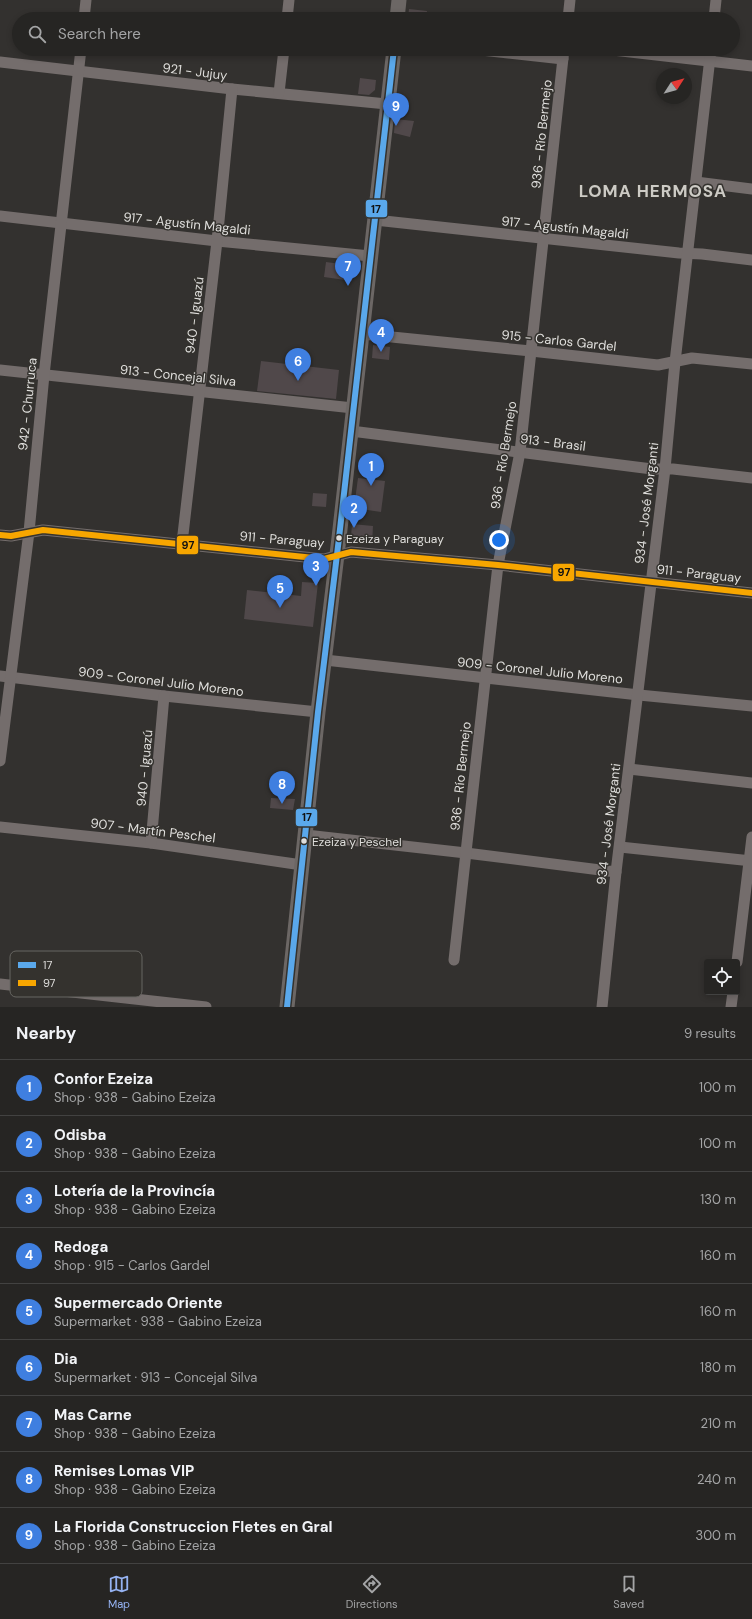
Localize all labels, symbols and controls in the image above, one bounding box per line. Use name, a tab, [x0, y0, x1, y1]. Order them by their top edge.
search box	[12, 12, 740, 56]
icon: search	[26, 23, 48, 45]
text: Search here	[58, 24, 141, 44]
street label: 921 - Jujuy	[162, 59, 228, 84]
north arrow	[656, 68, 692, 104]
street label: 936 - Río Bermejo	[527, 78, 556, 189]
pin: 9	[383, 93, 409, 126]
district label: LOMA HERMOSA	[579, 180, 727, 202]
line badge: 17	[365, 199, 388, 218]
text: 17	[371, 202, 381, 216]
street label: 917 - Agustín Magaldi	[122, 208, 251, 239]
street label: 917 - Agustín Magaldi	[500, 212, 629, 243]
pin: 7	[335, 253, 361, 286]
street label: 940 - Iguazú	[181, 276, 208, 354]
pin: 4	[368, 319, 394, 352]
street label: 915 - Carlos Gardel	[501, 326, 617, 355]
pin: 6	[285, 348, 311, 381]
street label: 942 - Churruca	[14, 357, 41, 451]
street label: 913 - Concejal Silva	[119, 361, 237, 390]
street label: 936 - Río Bermejo	[487, 399, 520, 510]
street label: 913 - Brasil	[519, 430, 587, 455]
street label: 934 - José Morganti	[631, 441, 662, 565]
pin: 1	[358, 453, 384, 486]
pin: 2	[341, 495, 367, 528]
street label: 911 - Paraguay	[239, 527, 325, 552]
your location	[489, 530, 509, 550]
place label: Ezeiza y Paraguay	[346, 531, 444, 547]
marker: Ezeiza y Paraguay	[334, 533, 344, 543]
line badge: 97	[176, 535, 199, 555]
text: 97	[182, 538, 194, 552]
pin: 3	[303, 553, 329, 586]
street label: 911 - Paraguay	[656, 561, 742, 586]
line badge: 97	[552, 563, 575, 582]
text: 97	[558, 565, 570, 579]
pin: 5	[267, 575, 293, 608]
street label: 909 - Coronel Julio Moreno	[456, 653, 624, 688]
street label: 909 - Coronel Julio Moreno	[77, 663, 245, 700]
street label: 936 - Río Bermejo	[446, 720, 475, 831]
street label: 940 - Iguazú	[133, 729, 156, 807]
street label: 934 - José Morganti	[593, 762, 624, 886]
pin: 8	[269, 771, 295, 804]
line badge: 17	[295, 808, 318, 827]
text: 17	[302, 810, 312, 824]
street label: 907 - Martín Peschel	[89, 814, 216, 847]
place label: Ezeiza y Peschel	[312, 834, 402, 850]
marker: Ezeiza y Peschel	[299, 836, 309, 846]
legend	[10, 951, 142, 997]
text: 17	[43, 958, 52, 972]
map controls	[704, 959, 740, 995]
button: locate	[704, 959, 740, 995]
text: 97	[43, 976, 56, 990]
text: Nearby	[16, 1022, 76, 1044]
text: 9 results	[684, 1025, 736, 1042]
text: Confor Ezeiza	[54, 1069, 153, 1089]
text: 1	[27, 1079, 31, 1096]
text: 100 m	[699, 1079, 736, 1096]
text: Shop · 938 - Gabino Ezeiza	[54, 1089, 215, 1106]
text: Odisba	[54, 1125, 106, 1145]
text: 2	[25, 1135, 33, 1152]
text: 100 m	[699, 1135, 736, 1152]
text: Shop · 938 - Gabino Ezeiza	[54, 1145, 215, 1162]
text: Lotería de la Provincía	[54, 1181, 215, 1201]
text: 3	[25, 1191, 33, 1208]
text: 130 m	[700, 1191, 736, 1208]
text: Shop · 938 - Gabino Ezeiza	[54, 1201, 215, 1218]
text: Redoga	[54, 1237, 108, 1257]
text: 4	[25, 1247, 33, 1264]
text: 160 m	[700, 1247, 736, 1264]
text: Shop · 915 - Carlos Gardel	[54, 1257, 210, 1274]
text: Supermercado Oriente	[54, 1293, 222, 1313]
text: 5	[25, 1303, 33, 1320]
text: 160 m	[700, 1303, 736, 1320]
text: Supermarket · 938 - Gabino Ezeiza	[54, 1313, 262, 1330]
text: Dia	[54, 1349, 78, 1369]
text: 6	[25, 1359, 33, 1376]
text: 180 m	[700, 1359, 736, 1376]
text: Supermarket · 913 - Concejal Silva	[54, 1369, 257, 1386]
text: Mas Carne	[54, 1405, 132, 1425]
text: 7	[26, 1415, 32, 1432]
text: 210 m	[701, 1415, 736, 1432]
text: Shop · 938 - Gabino Ezeiza	[54, 1425, 215, 1442]
text: Remises Lomas VIP	[54, 1461, 194, 1481]
text: 8	[25, 1471, 33, 1488]
text: 240 m	[697, 1471, 736, 1488]
text: Shop · 938 - Gabino Ezeiza	[54, 1481, 215, 1498]
text: La Florida Construccion Fletes en Gral	[54, 1517, 332, 1537]
text: 9	[25, 1527, 33, 1544]
text: 300 m	[695, 1527, 736, 1544]
text: Shop · 938 - Gabino Ezeiza	[54, 1537, 215, 1554]
tab: Map	[108, 1573, 130, 1611]
tab: Directions	[346, 1573, 398, 1611]
tab: Saved	[613, 1573, 644, 1611]

